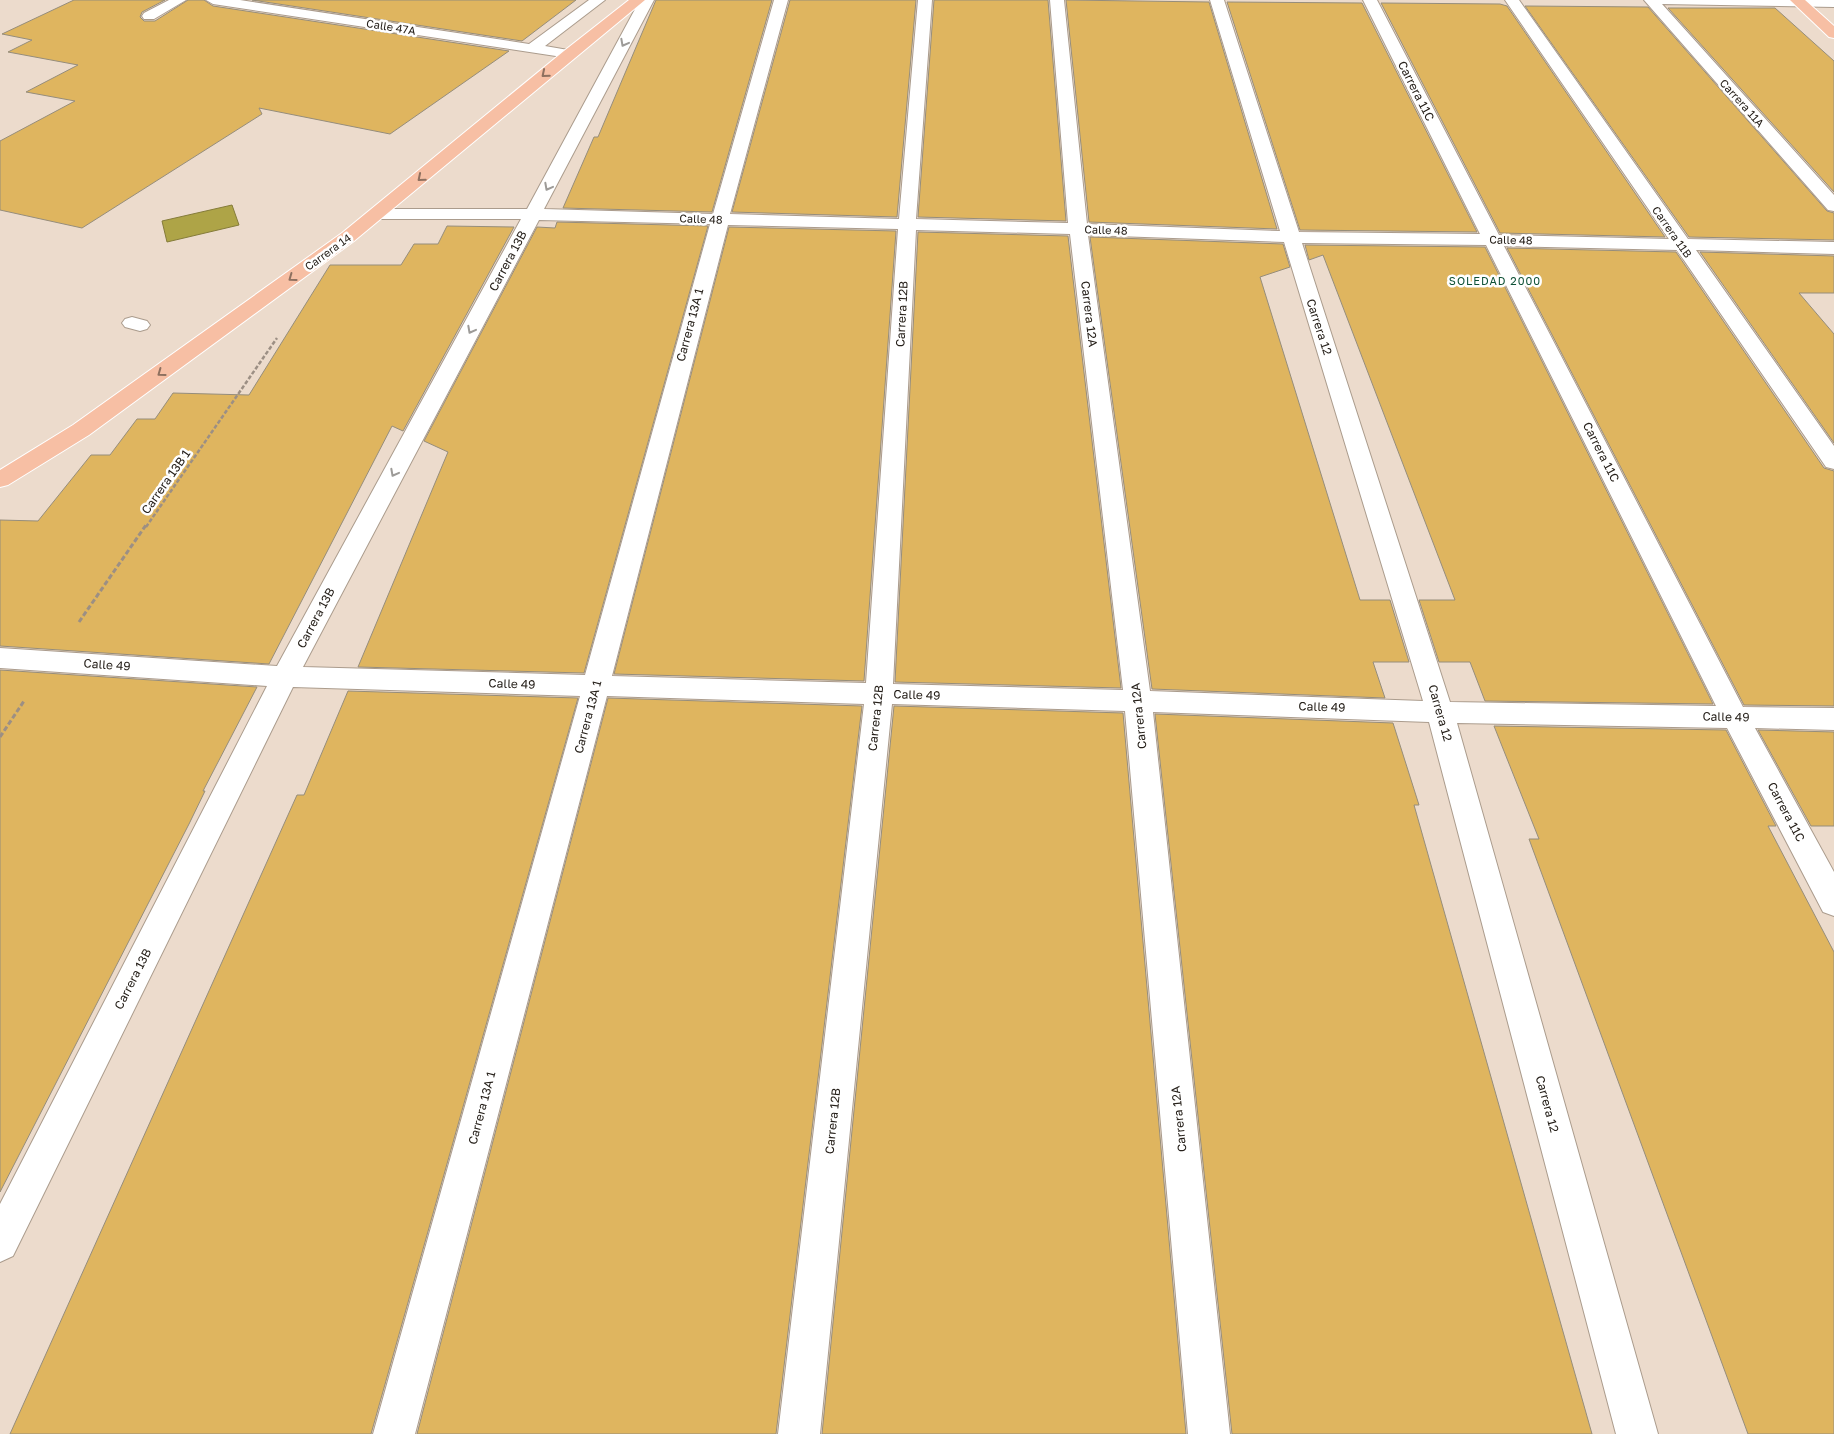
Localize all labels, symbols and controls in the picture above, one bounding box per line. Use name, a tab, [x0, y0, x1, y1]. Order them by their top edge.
street label: Calle 47A	[366, 16, 417, 37]
one-way arrow	[620, 38, 630, 47]
street label: Carrera 11C	[1395, 58, 1438, 123]
one-way arrow	[542, 69, 551, 78]
street label: Carrera 11A	[1718, 76, 1768, 130]
one-way arrow	[417, 173, 426, 182]
one-way arrow	[544, 181, 554, 190]
street label: Carrera 11B	[1650, 204, 1695, 260]
street label: Calle 48	[679, 211, 723, 226]
street label: Calle 48	[1084, 222, 1128, 237]
street label: Carrera 13B	[485, 228, 530, 294]
street label: Carrera 14	[302, 230, 353, 273]
street label: Calle 48	[1489, 233, 1533, 246]
one-way arrow	[288, 272, 298, 281]
district label: SOLEDAD 2000	[1449, 274, 1541, 287]
street label: Carrera 12B	[892, 280, 911, 347]
street label: Carrera 12A	[1078, 280, 1101, 348]
street label: Carrera 13A 1	[673, 286, 707, 363]
street label: Carrera 12	[1303, 297, 1336, 357]
one-way arrow	[467, 324, 477, 333]
one-way arrow	[157, 367, 166, 376]
street label: Carrera 11C	[1580, 419, 1623, 484]
street label: Carrera 13B 1	[138, 446, 193, 517]
one-way arrow	[390, 468, 400, 477]
street label: Carrera 13B	[293, 585, 338, 651]
street label: Calle 49	[83, 655, 131, 674]
street label: Calle 49	[488, 675, 536, 692]
street label: Carrera 13A 1	[571, 678, 605, 755]
street label: Carrera 12A	[1128, 682, 1149, 750]
street label: Carrera 12	[1425, 683, 1456, 743]
street label: Carrera 12B	[865, 684, 886, 752]
street label: Calle 49	[893, 686, 941, 703]
street label: Calle 49	[1298, 698, 1346, 715]
street label: Calle 49	[1702, 709, 1750, 724]
street label: Carrera 11C	[1764, 779, 1808, 844]
street label: Carrera 13B	[111, 946, 154, 1012]
street label: Carrera 13A 1	[465, 1069, 499, 1146]
street label: Carrera 12	[1533, 1074, 1562, 1134]
street label: Carrera 12A	[1168, 1085, 1189, 1153]
street label: Carrera 12B	[822, 1087, 843, 1155]

